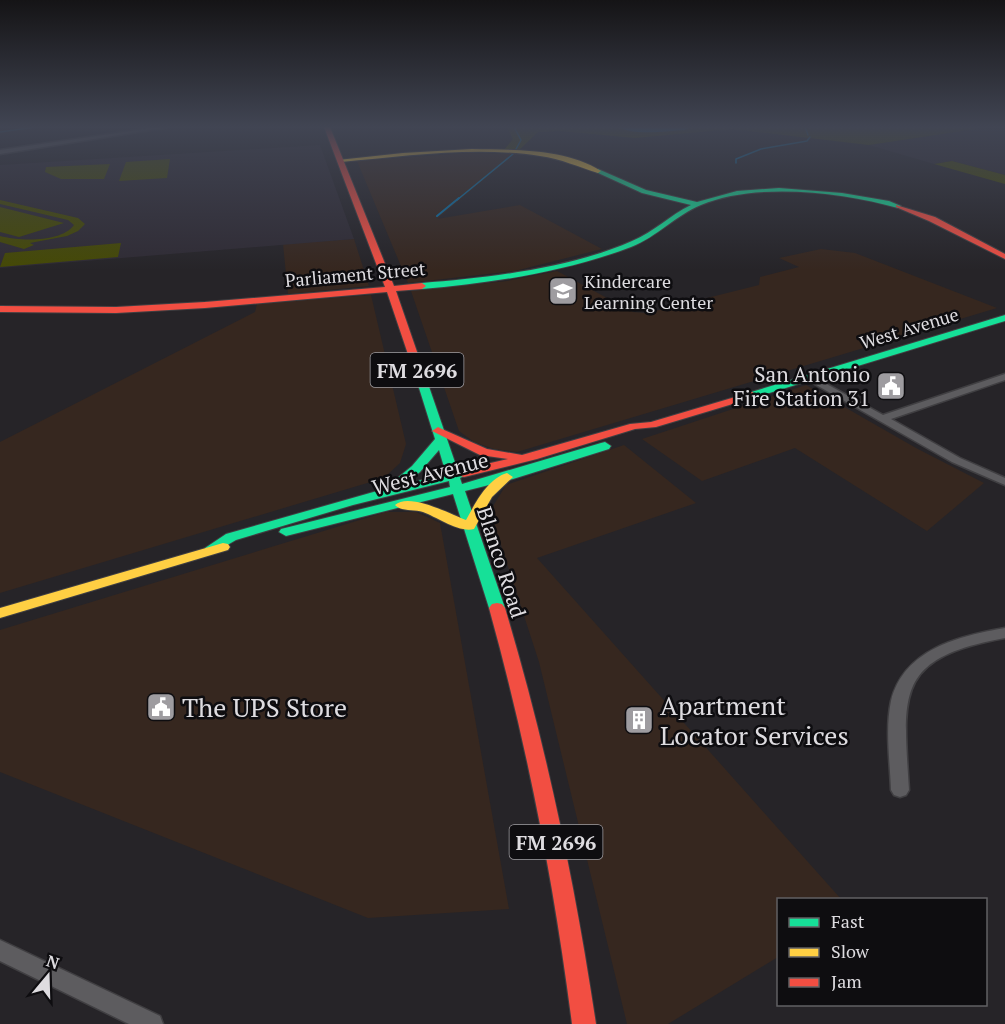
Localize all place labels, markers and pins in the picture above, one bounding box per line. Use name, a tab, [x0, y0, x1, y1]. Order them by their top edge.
place label: Kindercare Learning Center	[584, 269, 713, 314]
school or university icon: Kindercare Learning Center	[547, 275, 579, 307]
place label: San Antonio Fire Station 31	[733, 360, 870, 412]
public building icon: San Antonio Fire Station 31	[875, 370, 907, 402]
place label: Apartment Locator Services	[660, 688, 849, 752]
place label: The UPS Store	[182, 690, 347, 724]
public building icon: The UPS Store	[145, 691, 177, 723]
building icon: Apartment Locator Services	[623, 704, 655, 736]

